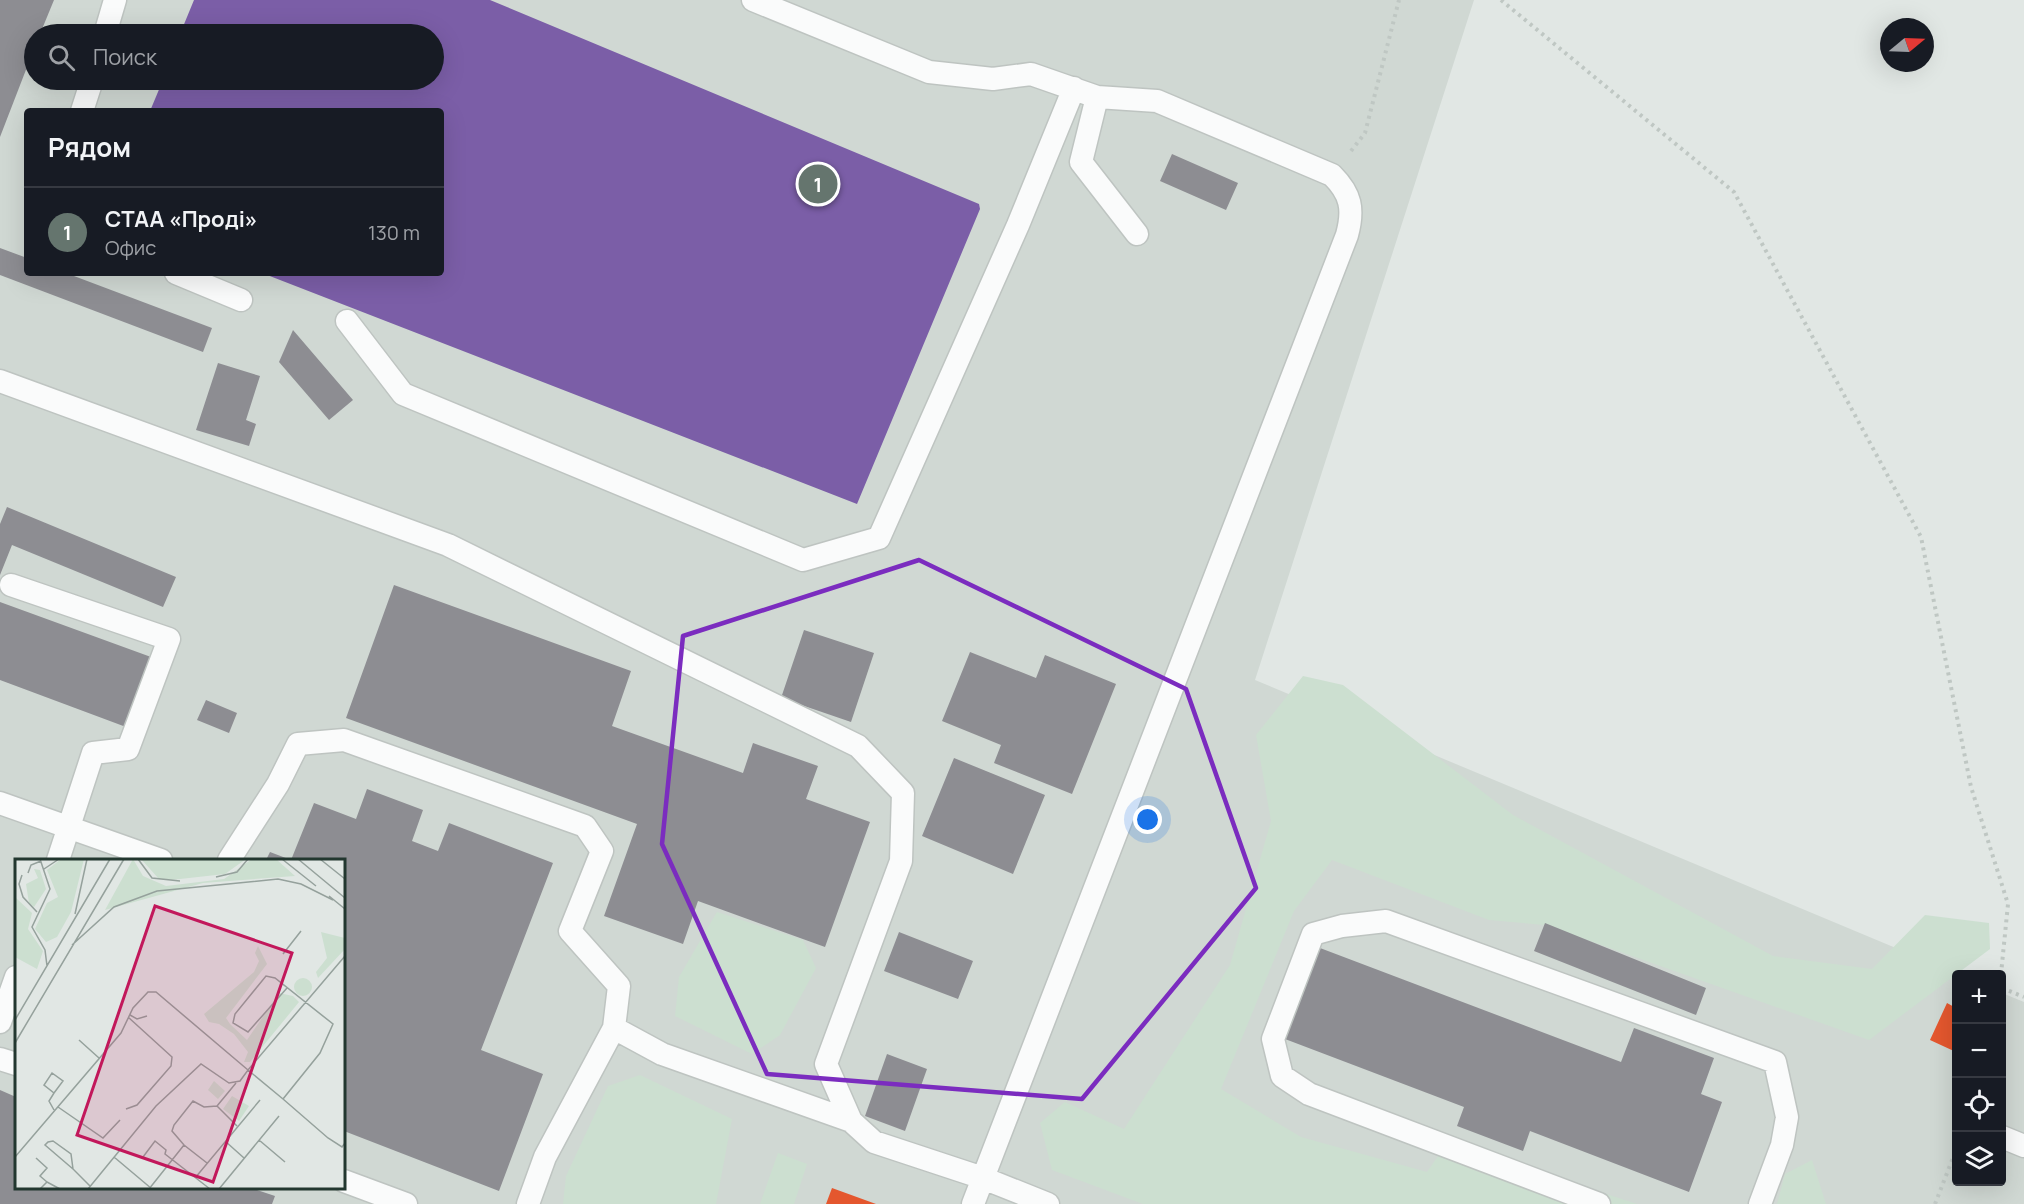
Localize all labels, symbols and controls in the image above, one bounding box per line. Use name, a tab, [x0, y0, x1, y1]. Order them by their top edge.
north arrow	[1880, 18, 1934, 72]
search box	[24, 24, 444, 90]
icon: search	[45, 41, 78, 74]
text: Поиск	[93, 42, 157, 72]
text: Рядом	[48, 129, 131, 165]
pin: 1	[798, 162, 838, 207]
text: СТАА «Проді»	[105, 204, 258, 234]
text: 1	[63, 219, 72, 246]
text: 130 m	[368, 219, 420, 246]
text: Офис	[105, 234, 156, 261]
your location	[1133, 805, 1162, 834]
inset map	[15, 859, 345, 1189]
map controls	[1952, 970, 2006, 1186]
button: +	[1952, 970, 2006, 1024]
button: −	[1952, 1024, 2006, 1078]
button: locate	[1952, 1078, 2006, 1132]
button: layers	[1952, 1132, 2006, 1186]

